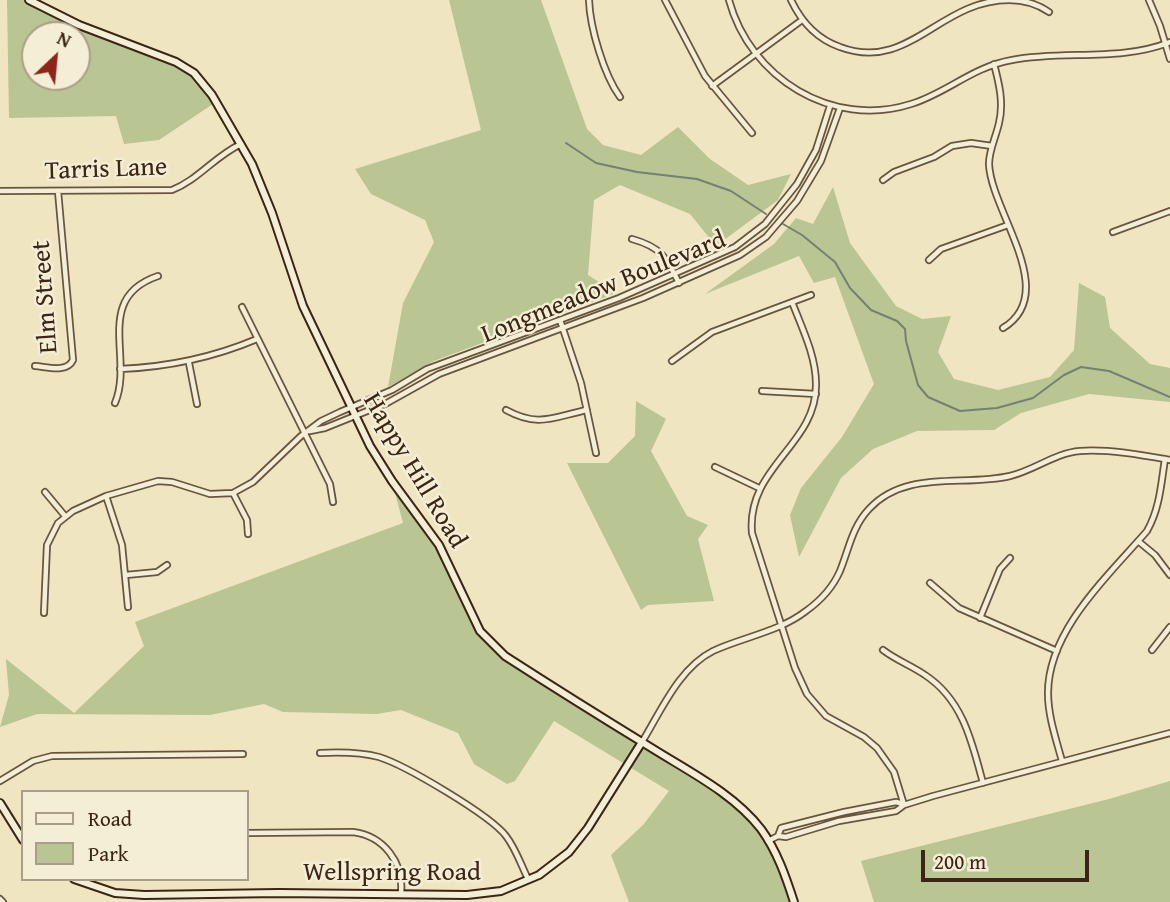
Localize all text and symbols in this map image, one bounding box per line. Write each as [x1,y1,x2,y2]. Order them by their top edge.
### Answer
north arrow [21,21,91,91]
text: N [52,24,76,54]
street label: Tarris Lane [44,152,168,188]
street label: Longmeadow Boulevard [477,225,731,351]
street label: Elm Street [26,239,66,355]
street label: Happy Hill Road [355,388,473,554]
legend [21,790,248,881]
text: Road [88,803,132,834]
scale bar [925,836,1093,880]
text: Park [88,838,129,869]
text: 200 m [934,846,986,877]
street label: Wellspring Road [303,857,481,889]

